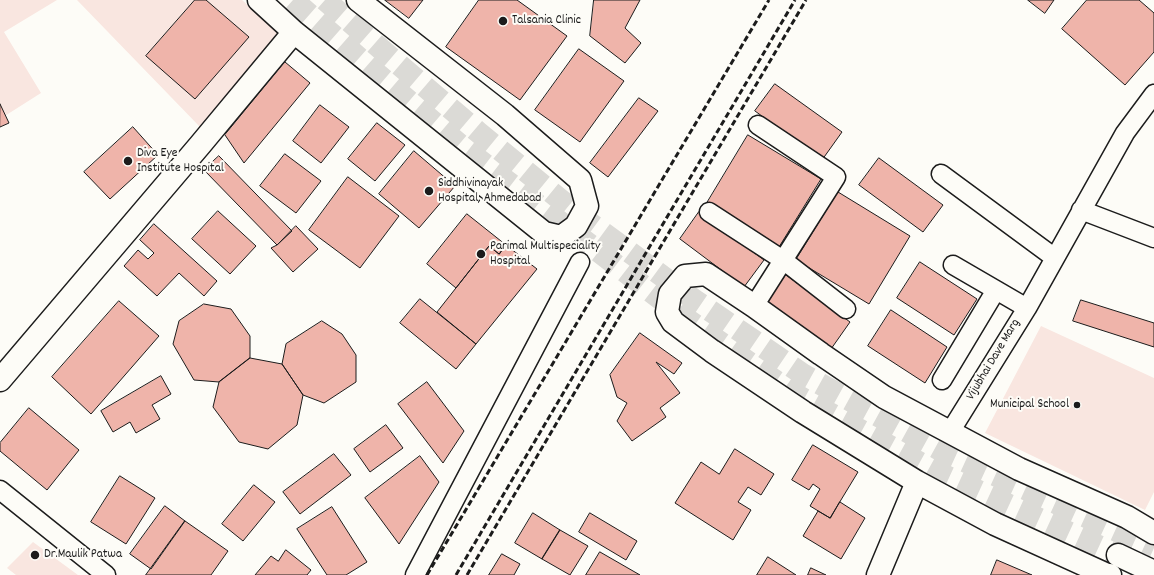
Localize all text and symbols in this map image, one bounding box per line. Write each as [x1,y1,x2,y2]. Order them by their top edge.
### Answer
place label: Talsania Clinic [512,13,581,29]
marker: Talsania Clinic [497,15,509,27]
place label: Diva Eye Institute Hospital [137,146,224,177]
marker: Diva Eye Institute Hospital [122,155,134,167]
place label: Siddhivinayak Hospital, Ahmedabad [438,176,541,207]
marker: Siddhivinayak Hospital, Ahmedabad [423,185,435,197]
place label: Parimal Multispeciality Hospital [490,239,600,270]
marker: Parimal Multispeciality Hospital [475,248,487,260]
street label: Vijubhai Dave Marg [964,317,1024,403]
place label: Municipal School [990,397,1069,413]
marker: Municipal School [1072,400,1082,410]
place label: Dr.Maulik Patwa [44,547,122,563]
marker: Dr.Maulik Patwa [29,549,41,561]

